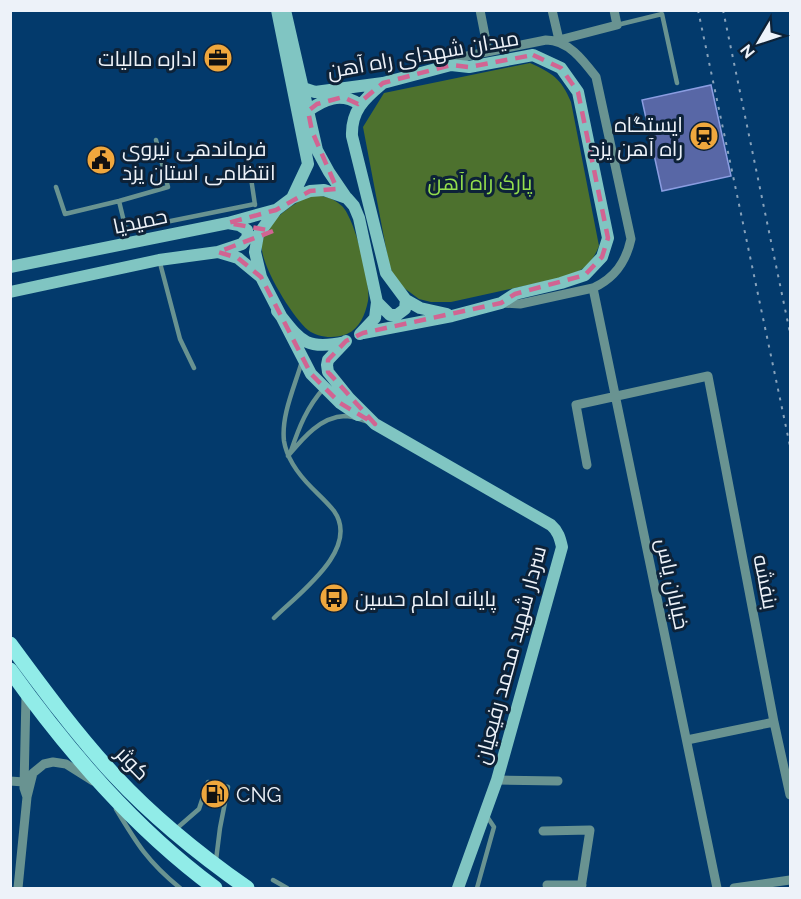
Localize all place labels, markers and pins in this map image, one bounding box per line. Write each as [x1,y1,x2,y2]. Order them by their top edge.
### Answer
office icon: اداره مالیات [202,42,234,74]
place label: اداره مالیات [98,46,197,71]
place label: ایستگاه راه آهن یزد [590,112,683,162]
station icon: ایستگاه راه آهن یزد [688,120,720,152]
place label: فرماندهی نیروی انتظامی استان یزد [122,136,276,186]
public building icon: فرماندهی نیروی انتظامی استان یزد [85,144,117,176]
bus stop icon: پایانه امام حسین [318,582,350,614]
place label: پایانه امام حسین [355,586,496,613]
fuel station icon: CNG [199,778,231,810]
place label: CNG [236,782,282,807]

